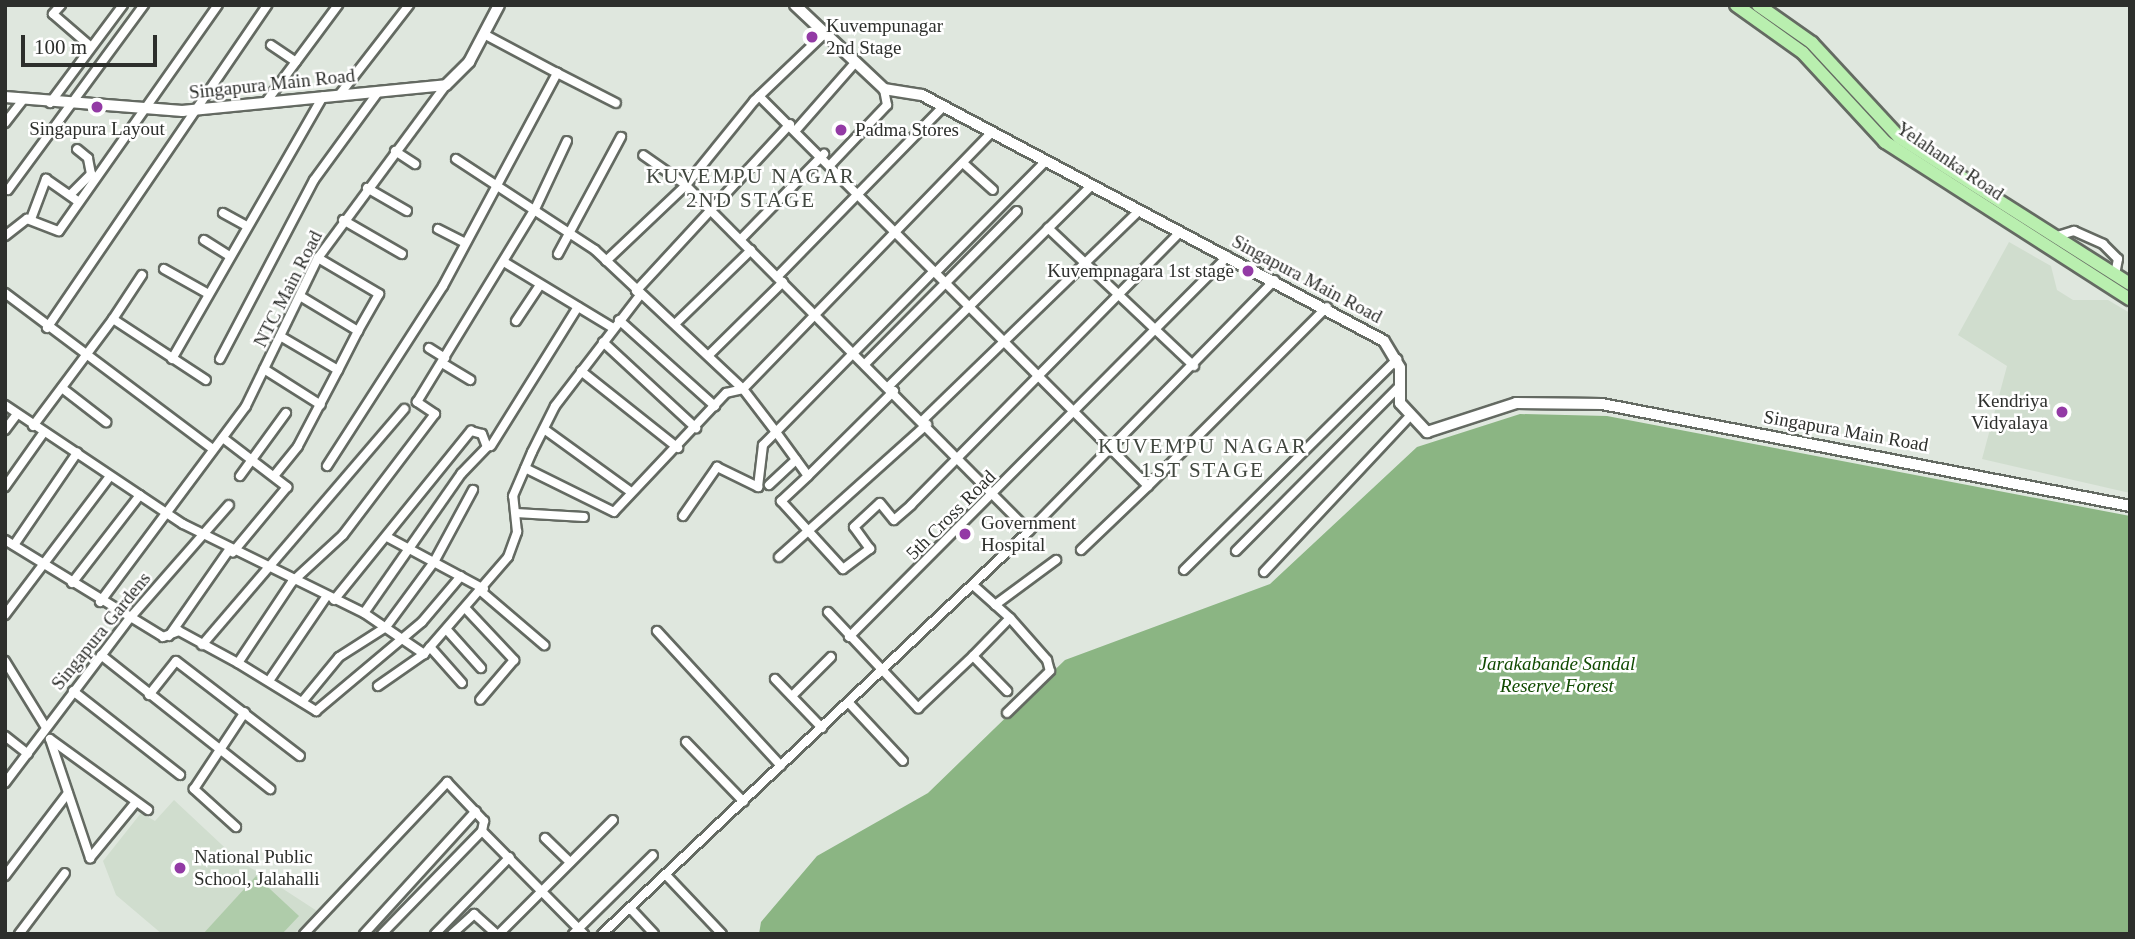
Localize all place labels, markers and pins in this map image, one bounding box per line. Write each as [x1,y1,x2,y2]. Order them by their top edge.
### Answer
place label: Kuvempunagar 2nd Stage [826,15,943,59]
marker: Kuvempunagar 2nd Stage [804,29,820,45]
marker: Singapura Layout [89,99,105,115]
place label: Singapura Layout [29,118,165,140]
place label: Padma Stores [855,119,959,141]
marker: Padma Stores [833,122,849,138]
place label: Kuvempnagara 1st stage [1047,260,1234,282]
marker: Kuvempnagara 1st stage [1240,263,1256,279]
place label: Kendriya Vidyalaya [1971,390,2048,434]
marker: Kendriya Vidyalaya [2054,404,2070,420]
place label: Government Hospital [981,512,1076,556]
marker: Government Hospital [955,524,975,544]
place label: National Public School, Jalahalli [194,846,320,890]
marker: National Public School, Jalahalli [172,860,188,876]

